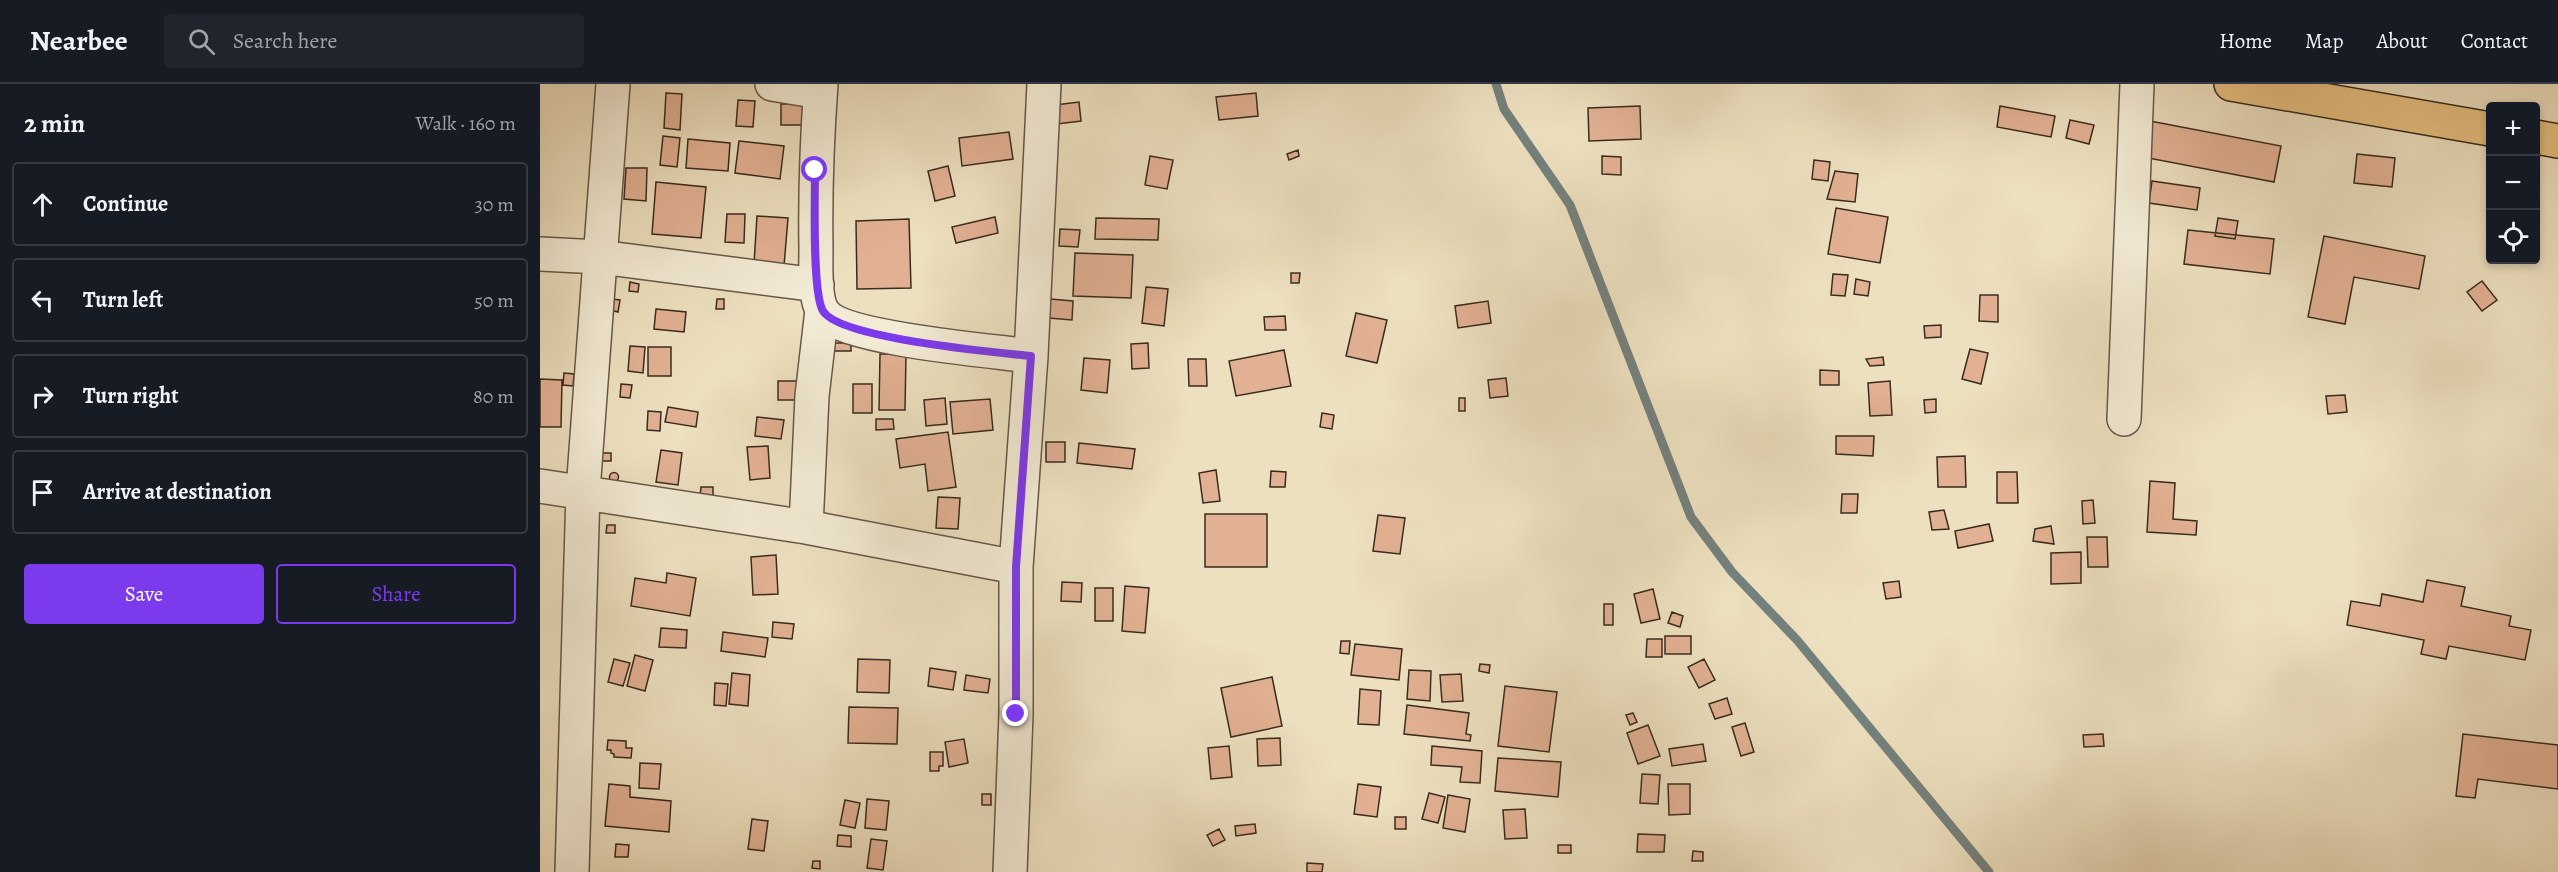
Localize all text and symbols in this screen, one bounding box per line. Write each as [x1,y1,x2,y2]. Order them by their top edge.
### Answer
search box [164,14,584,68]
text: Nearbee [30,22,128,60]
icon: search [185,25,218,58]
text: Search here [233,26,337,56]
text: Home [2219,27,2272,55]
text: Map [2305,27,2343,55]
text: About [2376,27,2428,55]
text: Contact [2461,27,2528,55]
map controls [2486,102,2540,264]
button: + [2486,102,2540,156]
text: 2 min [24,106,85,141]
text: Walk · 160 m [416,110,516,137]
route start [801,156,827,182]
button: − [2486,156,2540,210]
icon: ahead [26,188,59,221]
text: Continue [83,189,168,219]
text: 30 m [474,191,514,218]
button: locate [2486,210,2540,264]
icon: left [26,284,59,317]
text: Turn left [83,285,163,315]
text: 50 m [474,287,514,314]
icon: right [26,380,59,413]
text: Turn right [83,381,179,411]
text: 80 m [473,383,514,410]
icon: arrive [26,476,59,509]
text: Arrive at destination [83,477,272,507]
button: Save [24,564,264,624]
button: Share [276,564,516,624]
route end [1002,700,1028,726]

